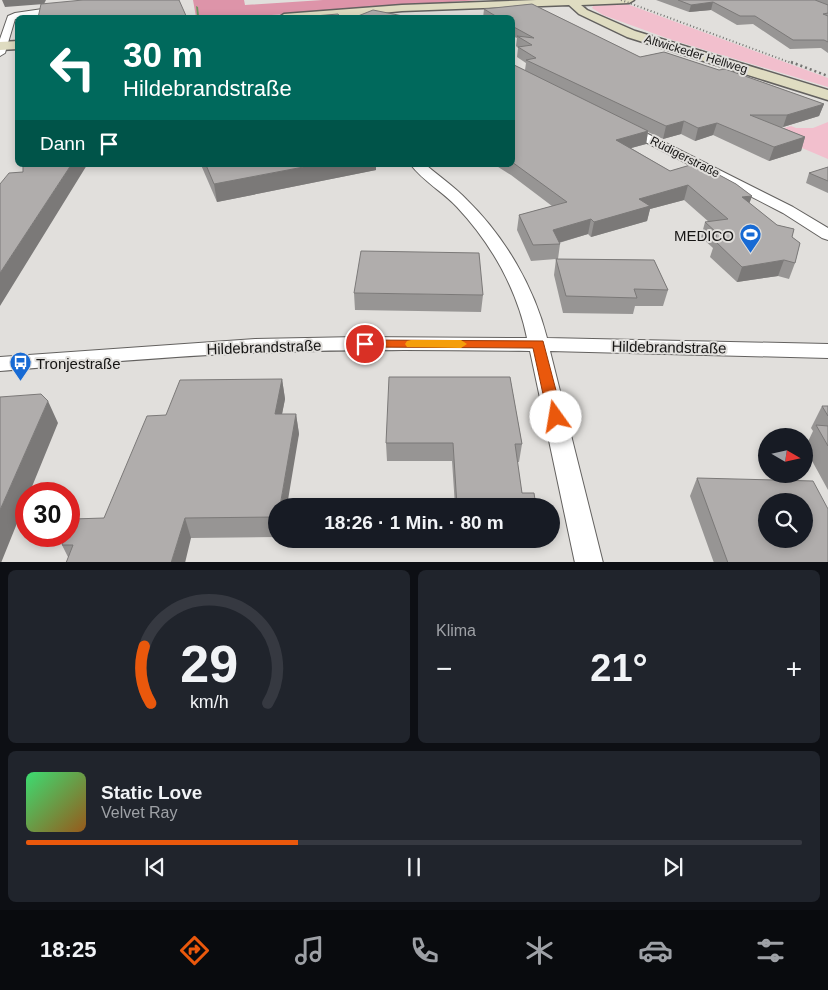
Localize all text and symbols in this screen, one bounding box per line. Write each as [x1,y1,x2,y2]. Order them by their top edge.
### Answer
street label: Altwickeder Hellweg [643,32,749,76]
icon: left [40,35,105,100]
text: 30 m [123,35,203,74]
text: Hildebrandstraße [123,76,292,101]
icon: arrive [95,130,123,158]
text: Dann [40,133,85,154]
street label: Rüdigerstraße [648,134,722,181]
sports icon: MEDICO [738,223,762,254]
place label: MEDICO [674,227,734,244]
pin [344,323,386,365]
icon: arrive [351,330,379,358]
street label: Hildebrandstraße [206,336,322,358]
street label: Hildebrandstraße [611,337,727,357]
bus stop icon: Tronjestraße [8,351,32,382]
place label: Tronjestraße [36,355,120,372]
position arrow [529,390,581,442]
north arrow [758,428,812,482]
map controls [758,428,813,548]
speed limit sign: 30 [15,482,80,547]
button: search [758,493,813,548]
text: 18:26 · 1 Min. · 80 m [324,512,504,533]
text: Klima [436,622,476,639]
text: 29 [180,635,238,693]
text: 21° [590,647,648,689]
text: − [436,653,452,684]
text: + [786,653,802,684]
text: km/h [190,692,228,712]
text: Static Love [101,782,202,803]
text: Velvet Ray [101,804,177,821]
icon: previous [141,853,169,881]
icon: pause [400,853,428,881]
icon: next [659,853,687,881]
icon: directions [177,933,212,968]
icon: music [292,933,327,968]
icon: phone [407,933,442,968]
icon: climate [522,933,557,968]
icon: car [638,933,673,968]
icon: filters [753,933,788,968]
text: 18:25 [40,937,96,962]

